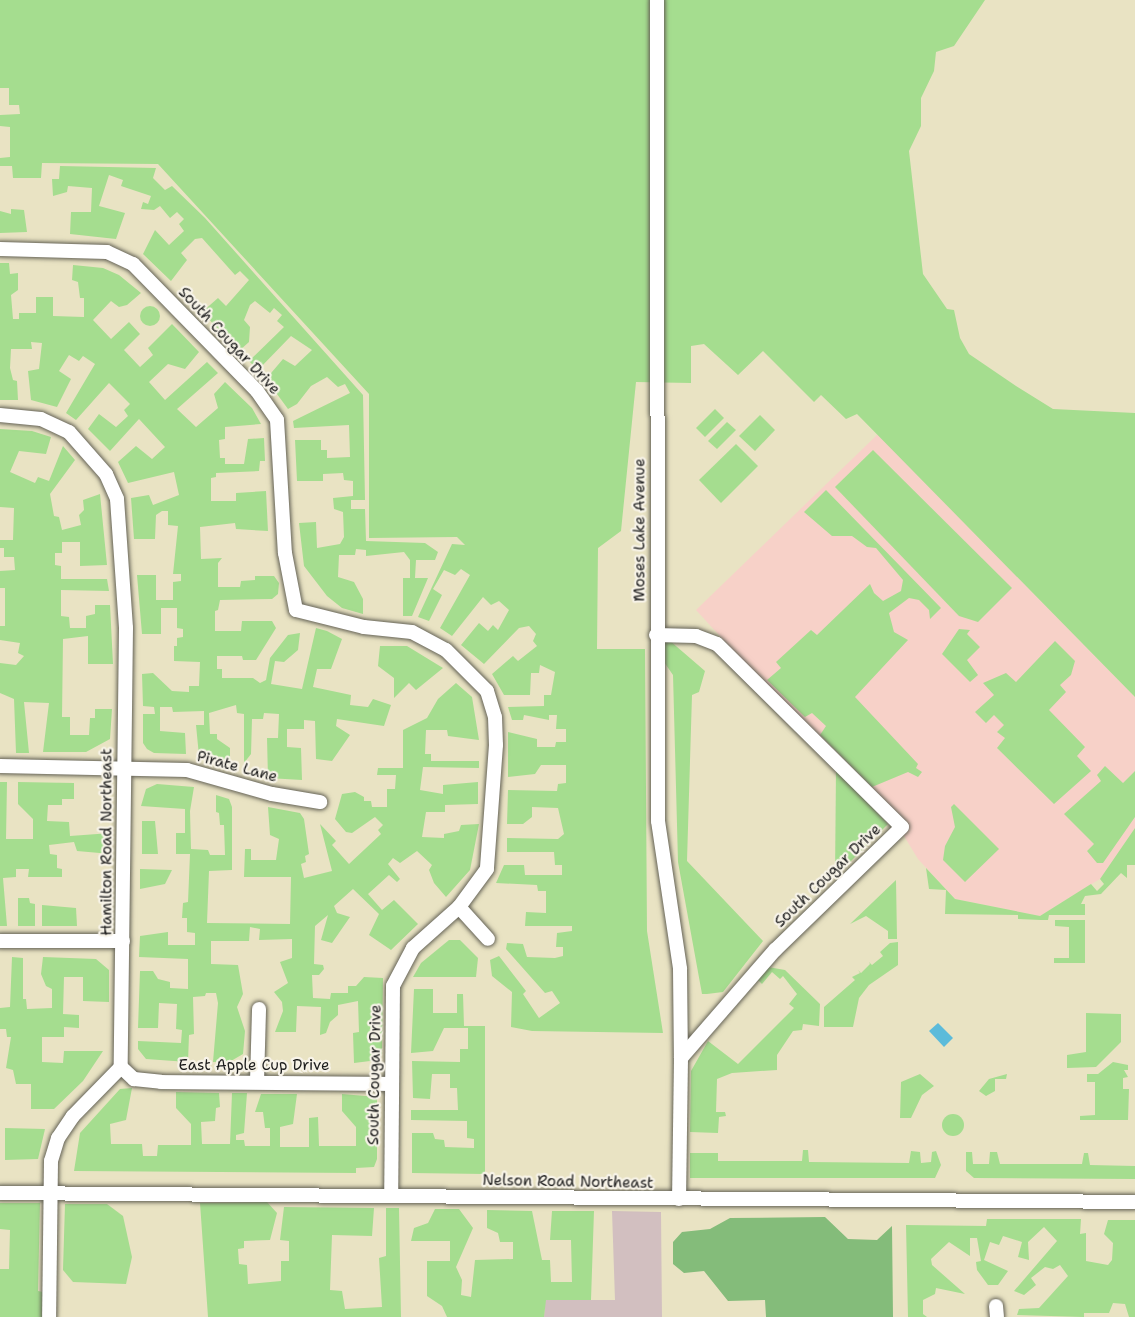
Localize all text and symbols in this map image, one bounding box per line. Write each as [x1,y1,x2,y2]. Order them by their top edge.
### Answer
street label: South Cougar Drive [175,283,283,399]
street label: Moses Lake Avenue [631,458,649,602]
street label: Hamilton Road Northeast [98,748,116,936]
street label: Pirate Lane [195,748,279,786]
street label: South Cougar Drive [771,821,885,931]
street label: South Cougar Drive [365,1005,385,1145]
street label: East Apple Cup Drive [179,1057,329,1075]
street label: Nelson Road Northeast [482,1172,654,1192]

